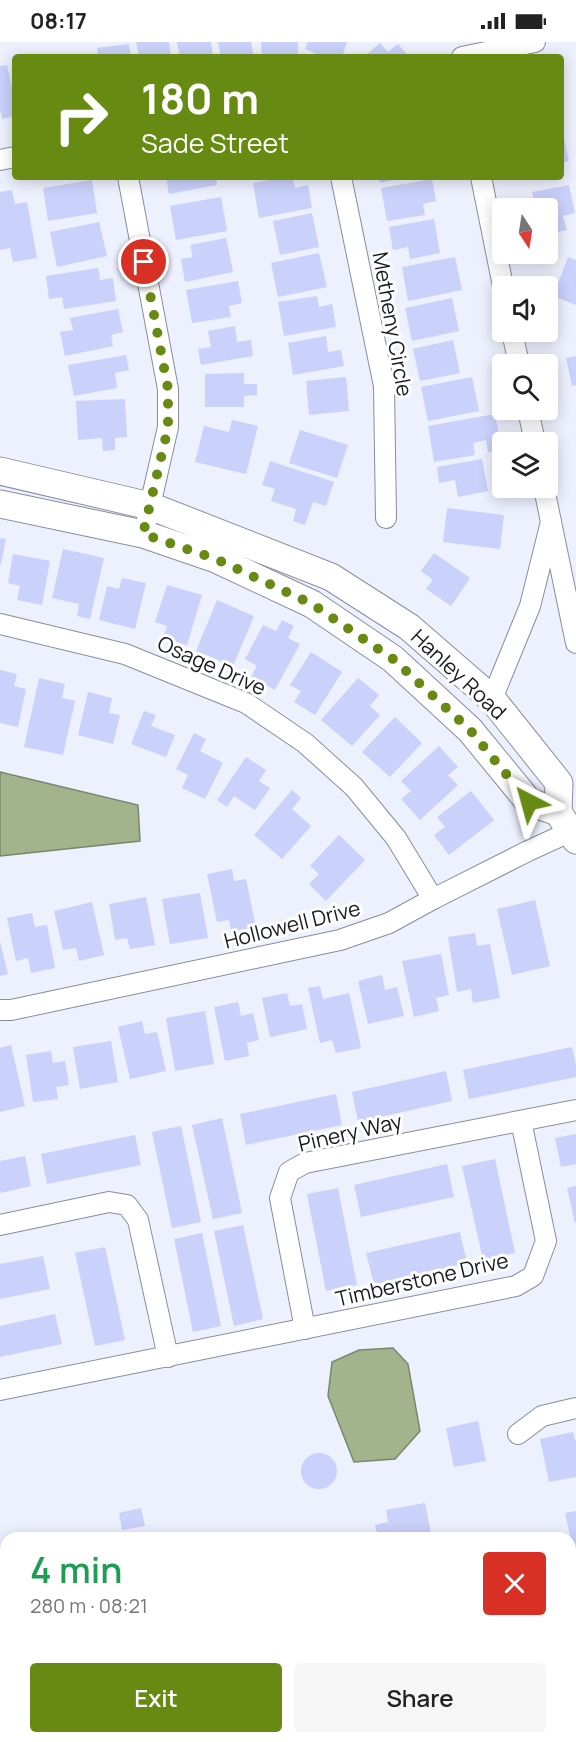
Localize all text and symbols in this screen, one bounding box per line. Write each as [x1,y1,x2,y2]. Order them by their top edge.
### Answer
text: 08:17 [30,6,87,36]
text: 180 m [141,69,259,127]
icon: right [42,78,120,156]
text: Sade Street [141,124,289,161]
north arrow [492,198,558,264]
map controls [492,198,558,498]
pin [118,236,169,287]
icon: arrive [127,245,160,278]
street label: Metheny Circle [367,250,419,398]
button: sound [492,276,558,342]
button: search [492,354,558,420]
button: layers [492,432,558,498]
street label: Hanley Road [405,623,513,725]
street label: Osage Drive [153,629,271,701]
position arrow [497,770,561,834]
street label: Hollowell Drive [221,894,363,954]
street label: Pinery Way [295,1106,405,1158]
street label: Timberstone Drive [333,1246,511,1312]
text: 4 min [30,1545,122,1594]
button: close [483,1552,546,1615]
text: 280 m · 08:21 [30,1592,148,1619]
button: Exit [30,1663,282,1732]
button: Share [294,1663,546,1732]

